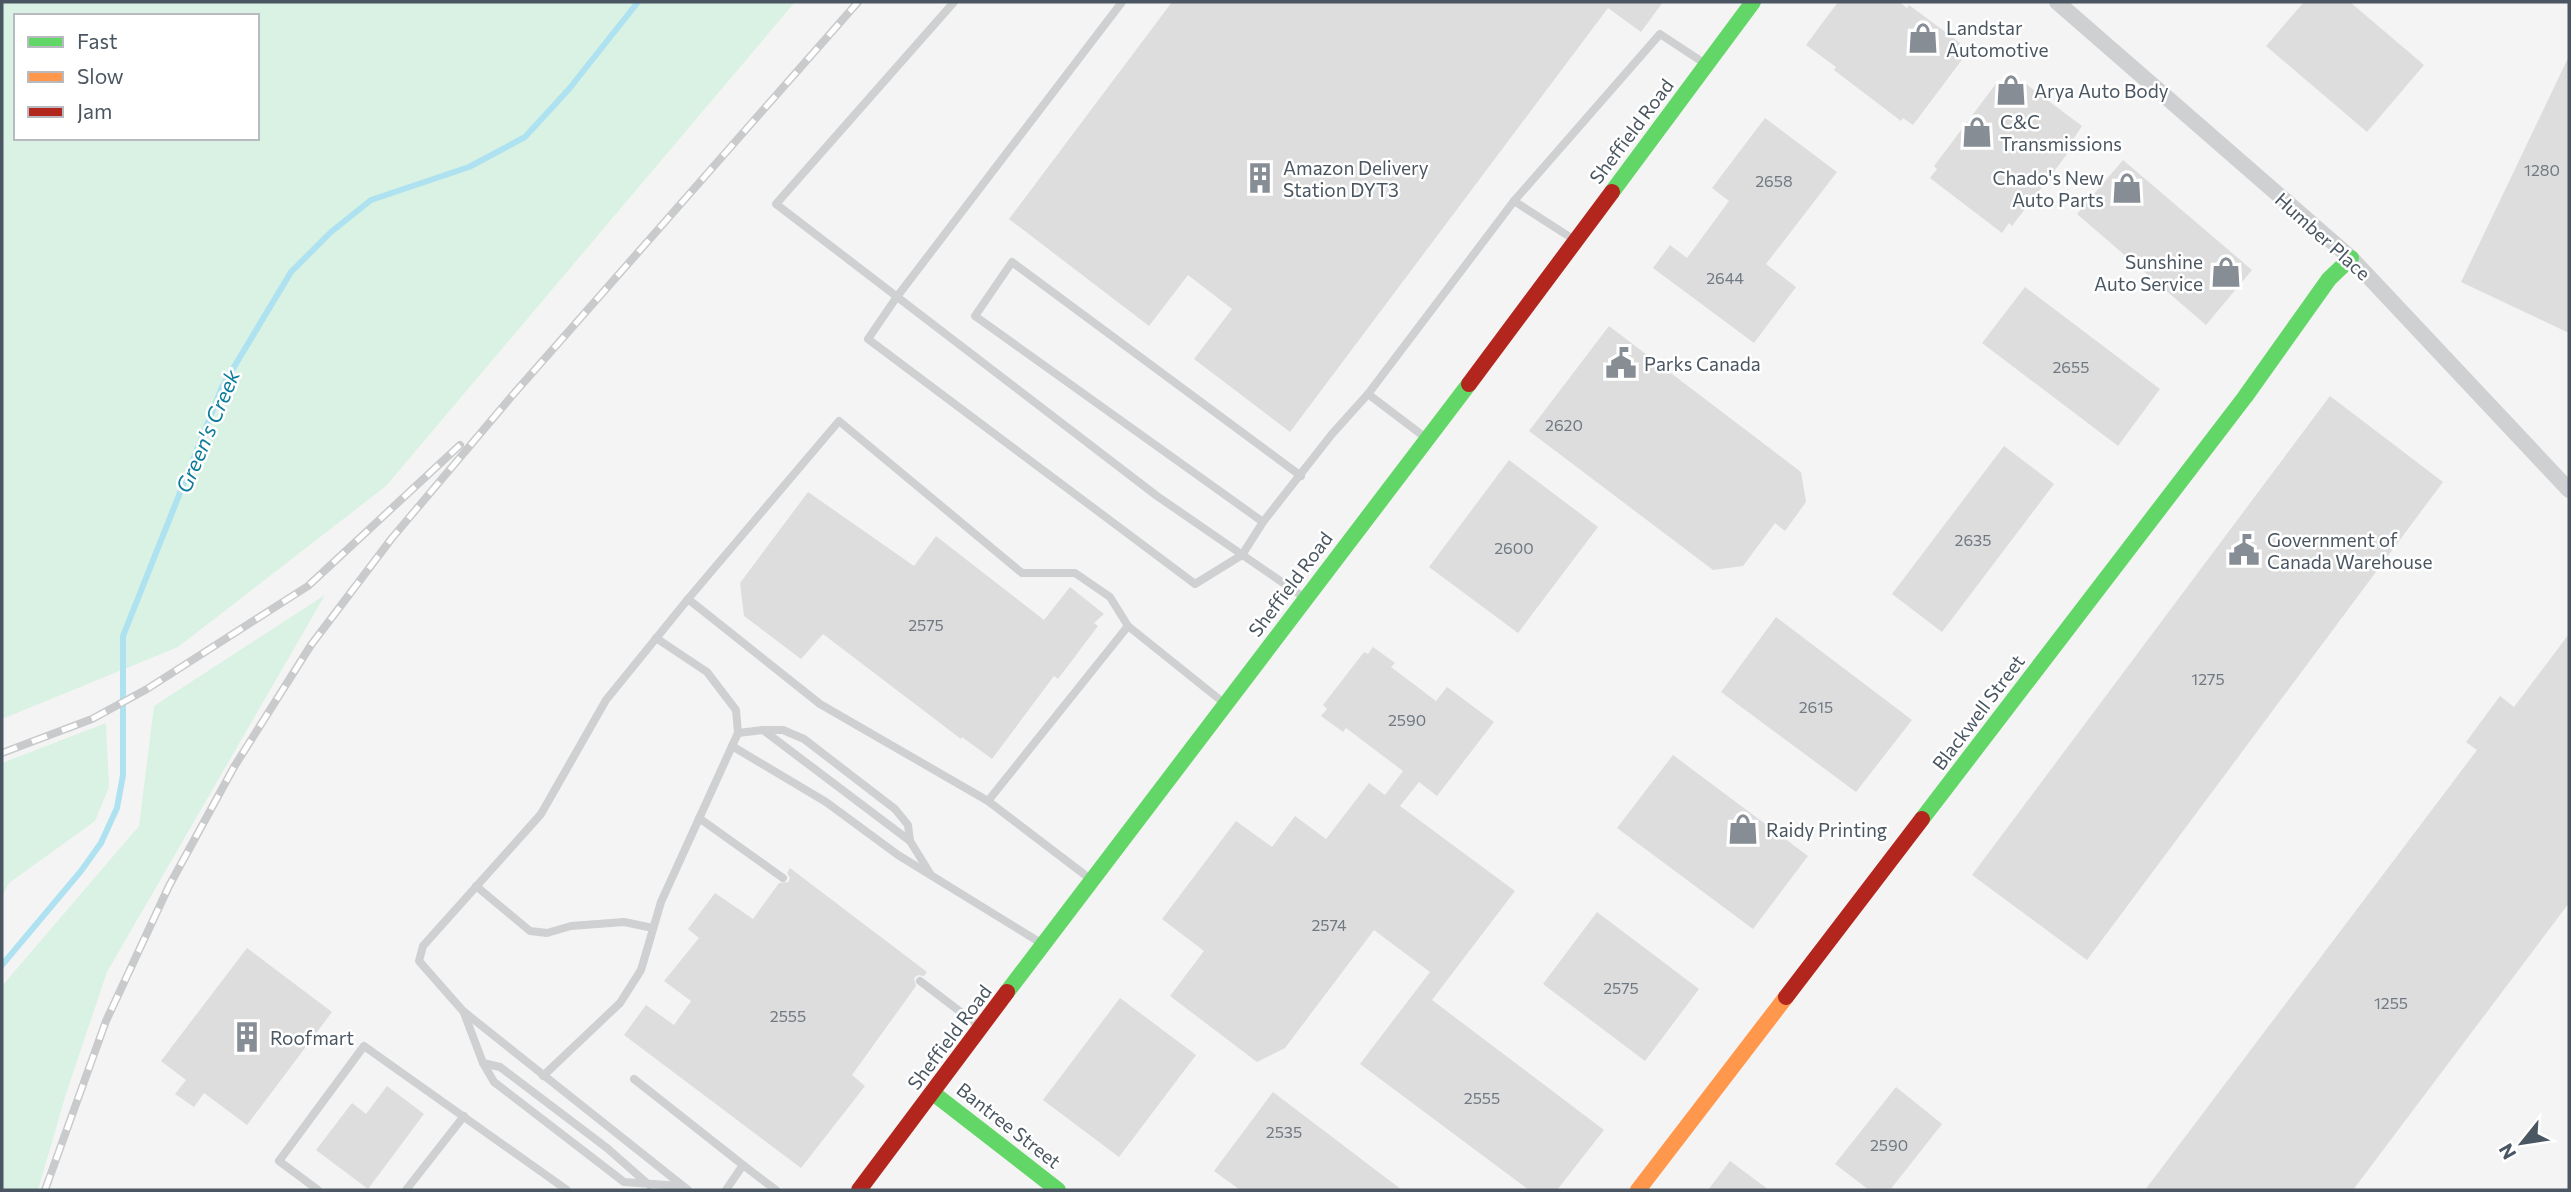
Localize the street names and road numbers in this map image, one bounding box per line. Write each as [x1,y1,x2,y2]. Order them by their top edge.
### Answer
street label: Sheffield Road [1584,74,1678,188]
street label: Humber Place [2271,187,2375,285]
street label: Sheffield Road [1243,527,1337,641]
street label: Blackwell Street [1927,650,2029,774]
street label: Sheffield Road [902,980,996,1094]
street label: Bantree Street [952,1077,1066,1173]

